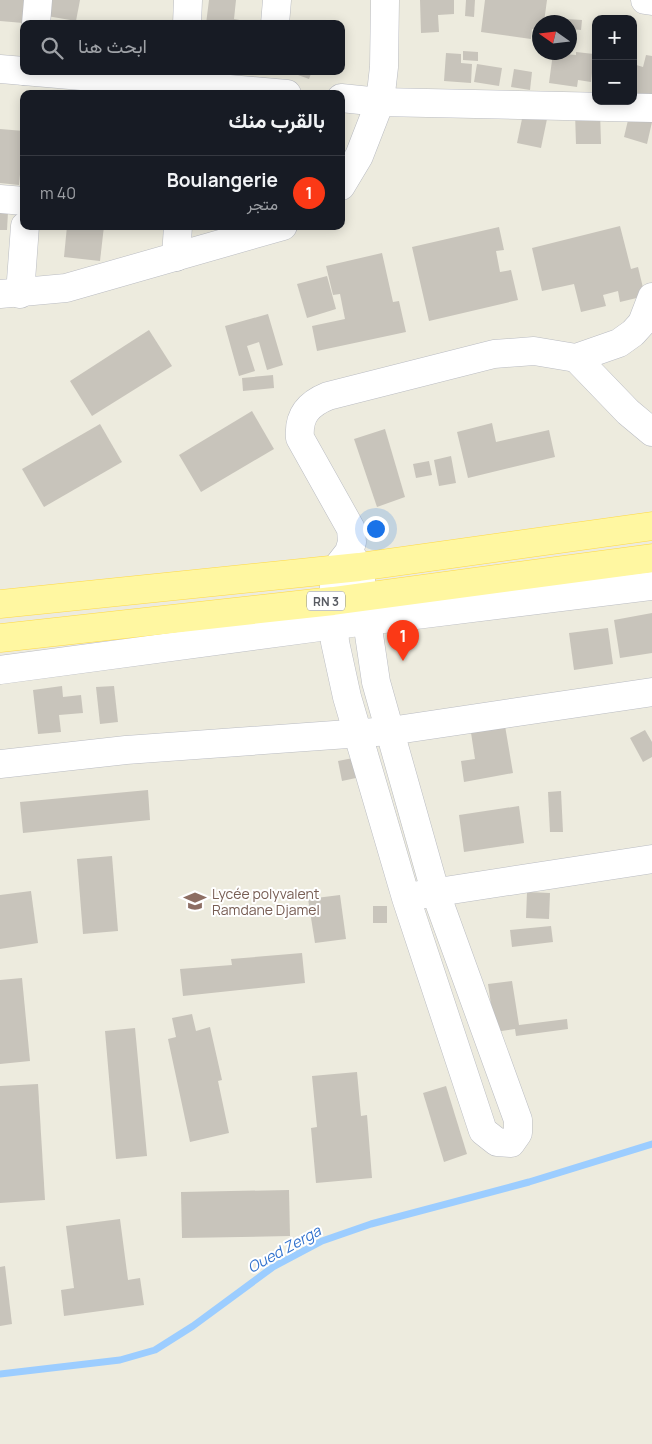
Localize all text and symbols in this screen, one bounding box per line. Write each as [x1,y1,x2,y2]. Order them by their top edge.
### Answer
north arrow [532,15,577,60]
map controls [592,15,637,105]
button: + [592,15,637,60]
search box [20,20,345,75]
text: ابحث هنا [78,33,147,59]
icon: search [38,34,66,62]
button: − [592,60,637,105]
text: بالقرب منك [229,106,325,134]
text: Boulangerie [167,167,278,193]
text: 40 m [40,182,76,204]
text: 1 [306,182,313,204]
text: متجر [247,193,278,215]
your location [363,516,389,542]
road number: RN 3 [307,592,345,610]
pin: 1 [387,620,419,661]
place label: Lycée polyvalent Ramdane Djamel [212,884,320,919]
school or university icon: Lycée polyvalent Ramdane Djamel [182,888,208,914]
water label: Oued Zerga [244,1220,325,1278]

